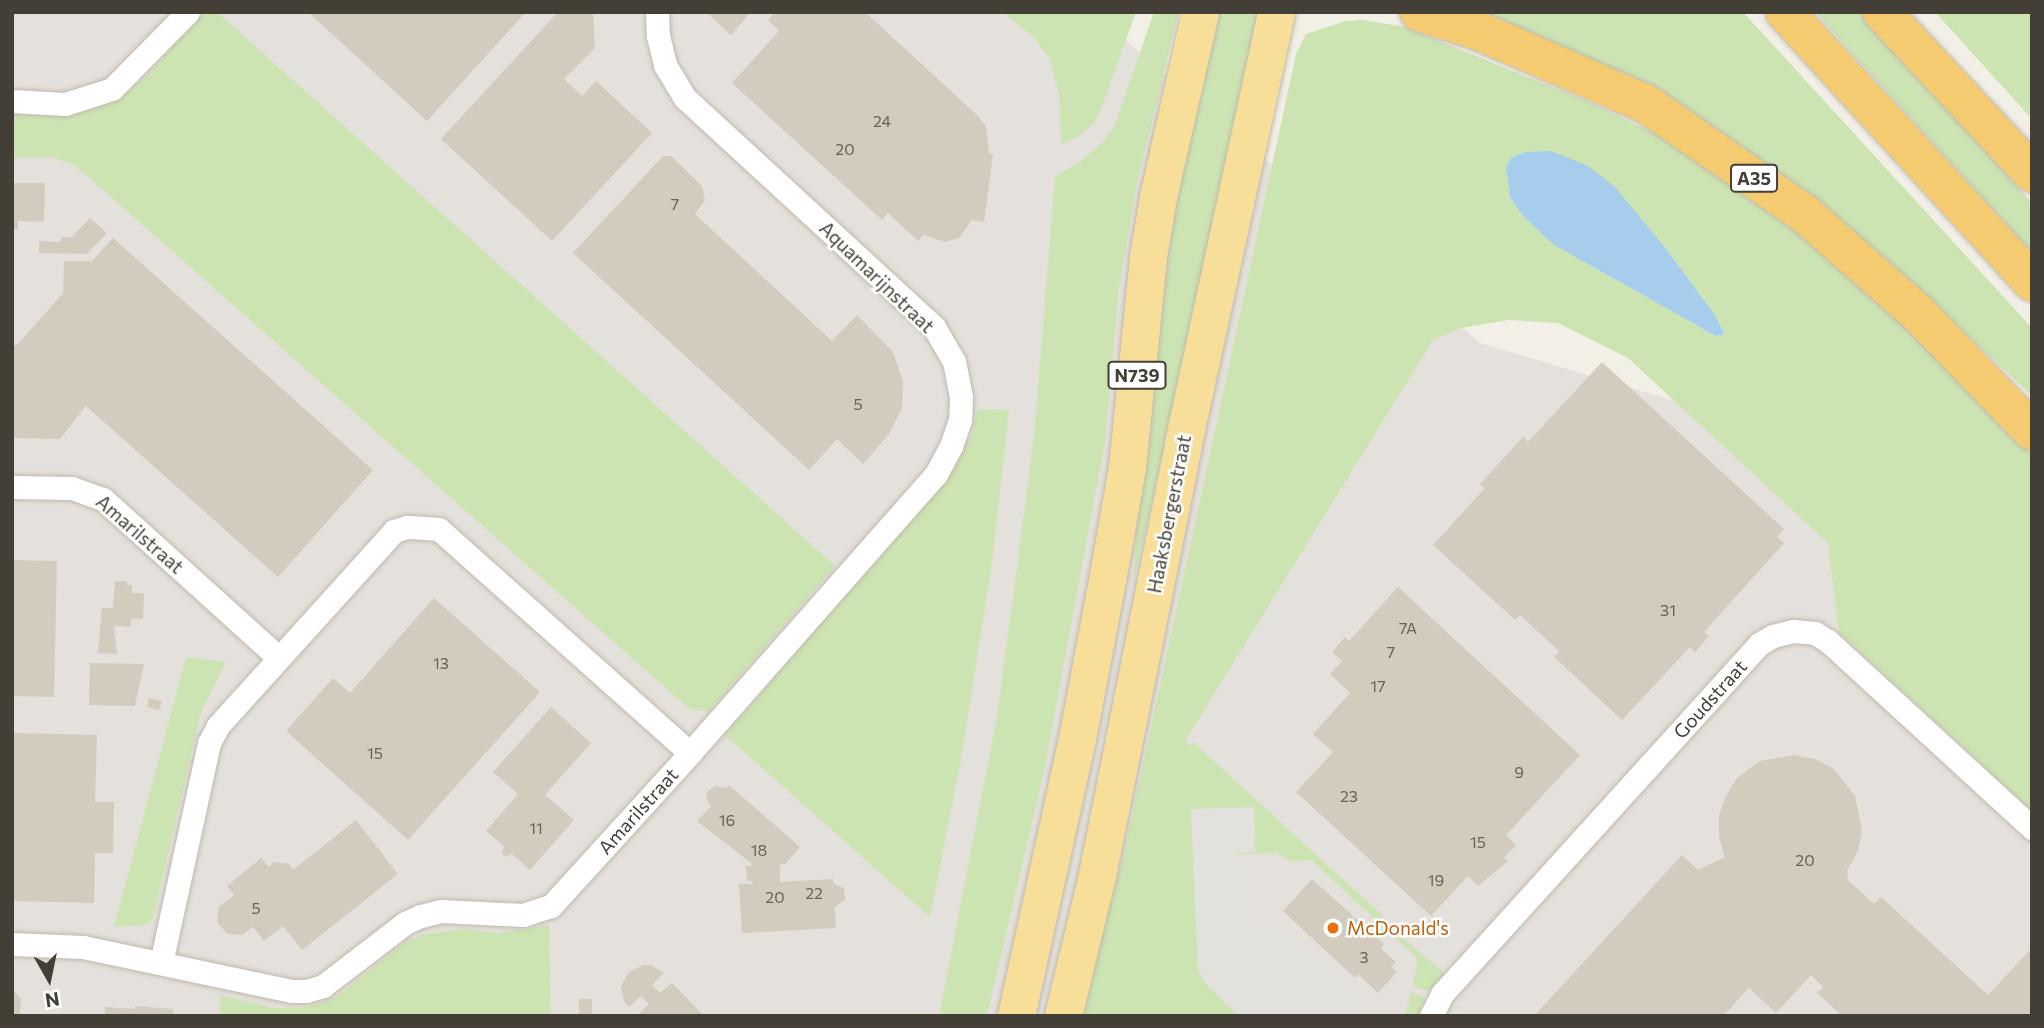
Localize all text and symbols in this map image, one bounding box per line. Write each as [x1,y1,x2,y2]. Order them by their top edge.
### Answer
house number: 24 [873,111,891,131]
house number: 20 [835,139,855,159]
road number: A35 [1730,163,1778,192]
house number: 7 [671,194,679,214]
street label: Aquamarijnstraat [815,217,939,337]
road number: N739 [1107,360,1167,390]
house number: 5 [853,394,863,414]
street label: Haaksbergerstraat [1142,433,1196,595]
street label: Amarilstraat [92,490,188,578]
house number: 31 [1660,600,1676,620]
house number: 7A [1399,618,1417,638]
house number: 7 [1387,642,1395,662]
house number: 13 [433,653,449,673]
street label: Goudstraat [1669,655,1751,743]
house number: 17 [1370,676,1386,696]
house number: 15 [367,743,383,763]
house number: 9 [1514,762,1524,782]
street label: Amarilstraat [593,763,683,859]
house number: 23 [1340,786,1358,806]
house number: 16 [719,810,735,830]
house number: 11 [529,818,543,838]
house number: 15 [1470,832,1486,852]
house number: 18 [751,840,767,860]
house number: 20 [1795,850,1815,870]
house number: 19 [1428,870,1444,890]
house number: 22 [805,883,823,903]
house number: 20 [765,887,785,907]
house number: 5 [251,898,261,918]
place label: McDonald's [1347,917,1449,939]
marker: McDonald's [1325,920,1341,936]
north arrow [14,944,84,1014]
house number: 3 [1359,947,1369,967]
text: N [44,988,61,1013]

